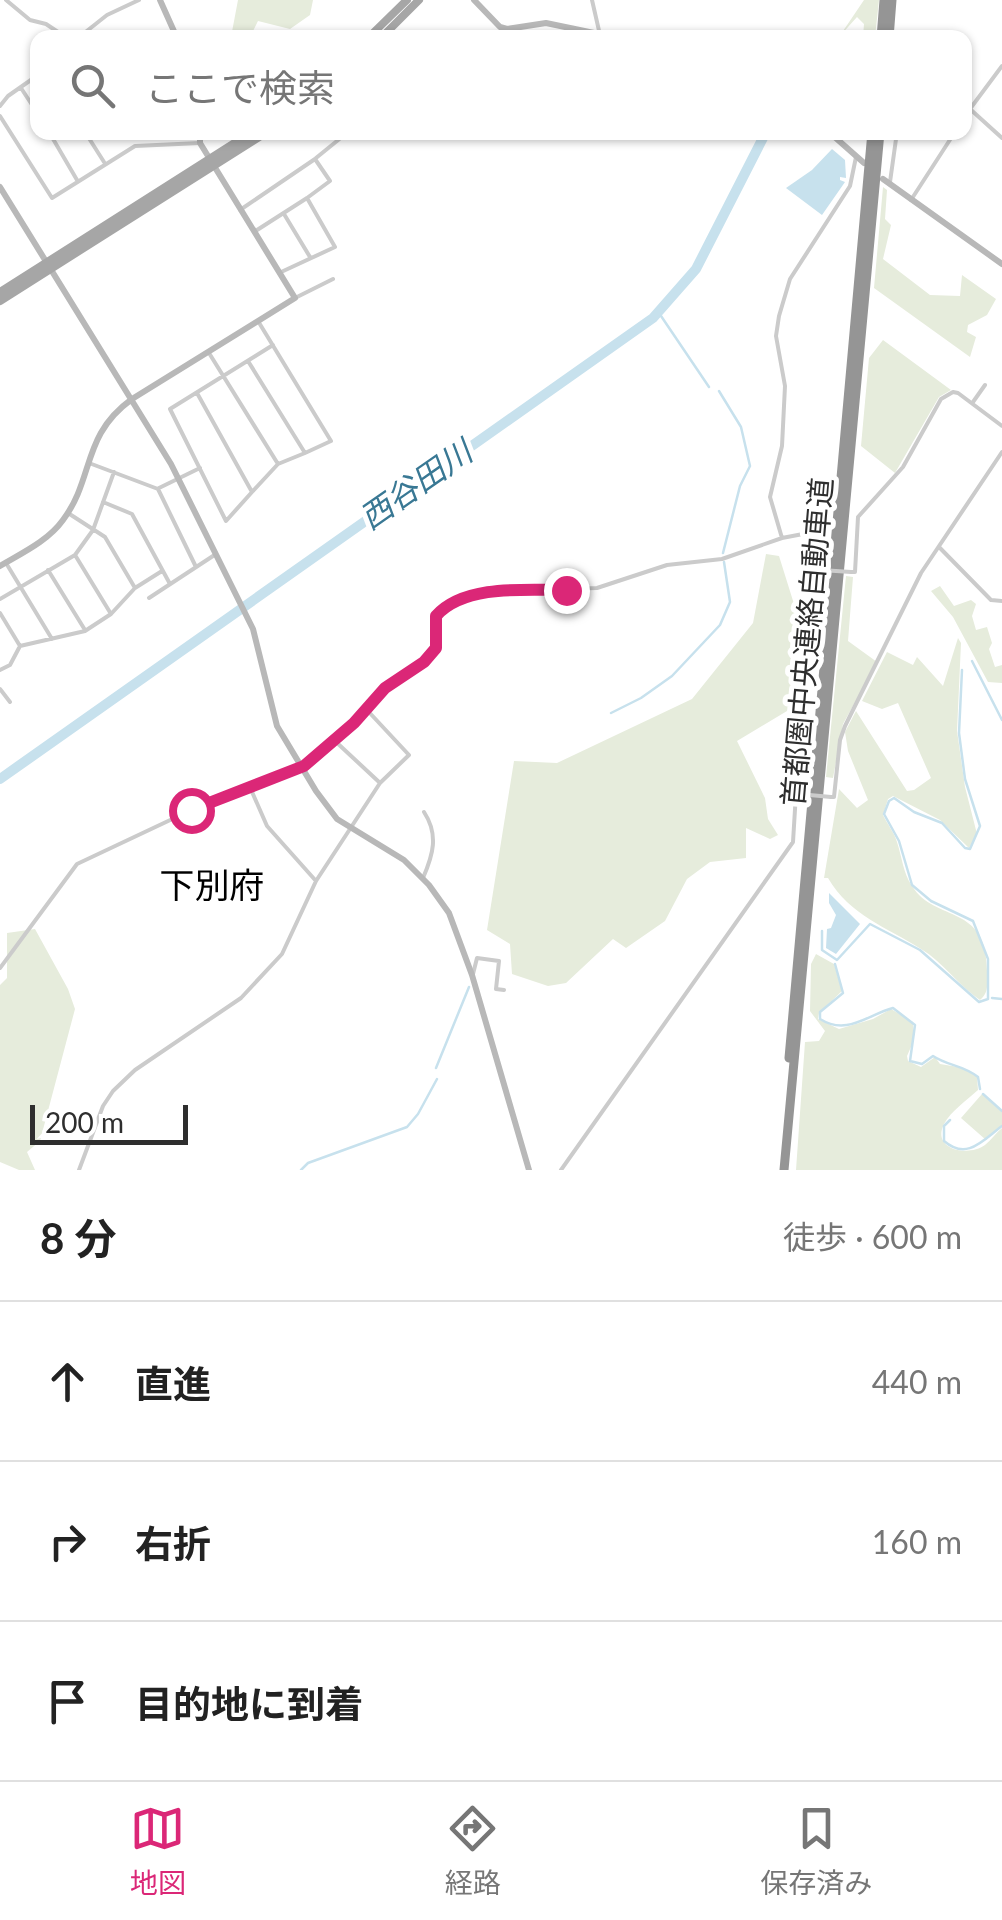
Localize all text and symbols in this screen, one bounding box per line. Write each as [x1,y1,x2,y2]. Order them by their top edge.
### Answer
search box [30,30,972,140]
icon: search [65,58,120,113]
text: ここで検索 [145,64,335,110]
water label: 西谷田川 [352,429,481,536]
street label: 首都圏中央連絡自動車道 [774,476,838,808]
route end [544,568,590,614]
route start [169,788,215,834]
district label: 下別府 [159,863,265,905]
scale bar [30,1100,188,1144]
text: 200 m [45,1105,124,1139]
text: 8 分 [40,1213,117,1263]
text: 徒歩 · 600 m [783,1217,962,1256]
icon: ahead [40,1354,95,1409]
text: 直進 [135,1360,211,1406]
text: 440 m [872,1362,962,1401]
icon: right [40,1514,95,1569]
text: 右折 [135,1520,211,1566]
text: 160 m [872,1522,962,1561]
icon: arrive [40,1674,95,1729]
text: 目的地に到着 [135,1680,363,1726]
tab: 地図 [130,1801,186,1901]
tab: 経路 [445,1801,501,1901]
tab: 保存済み [760,1801,872,1901]

